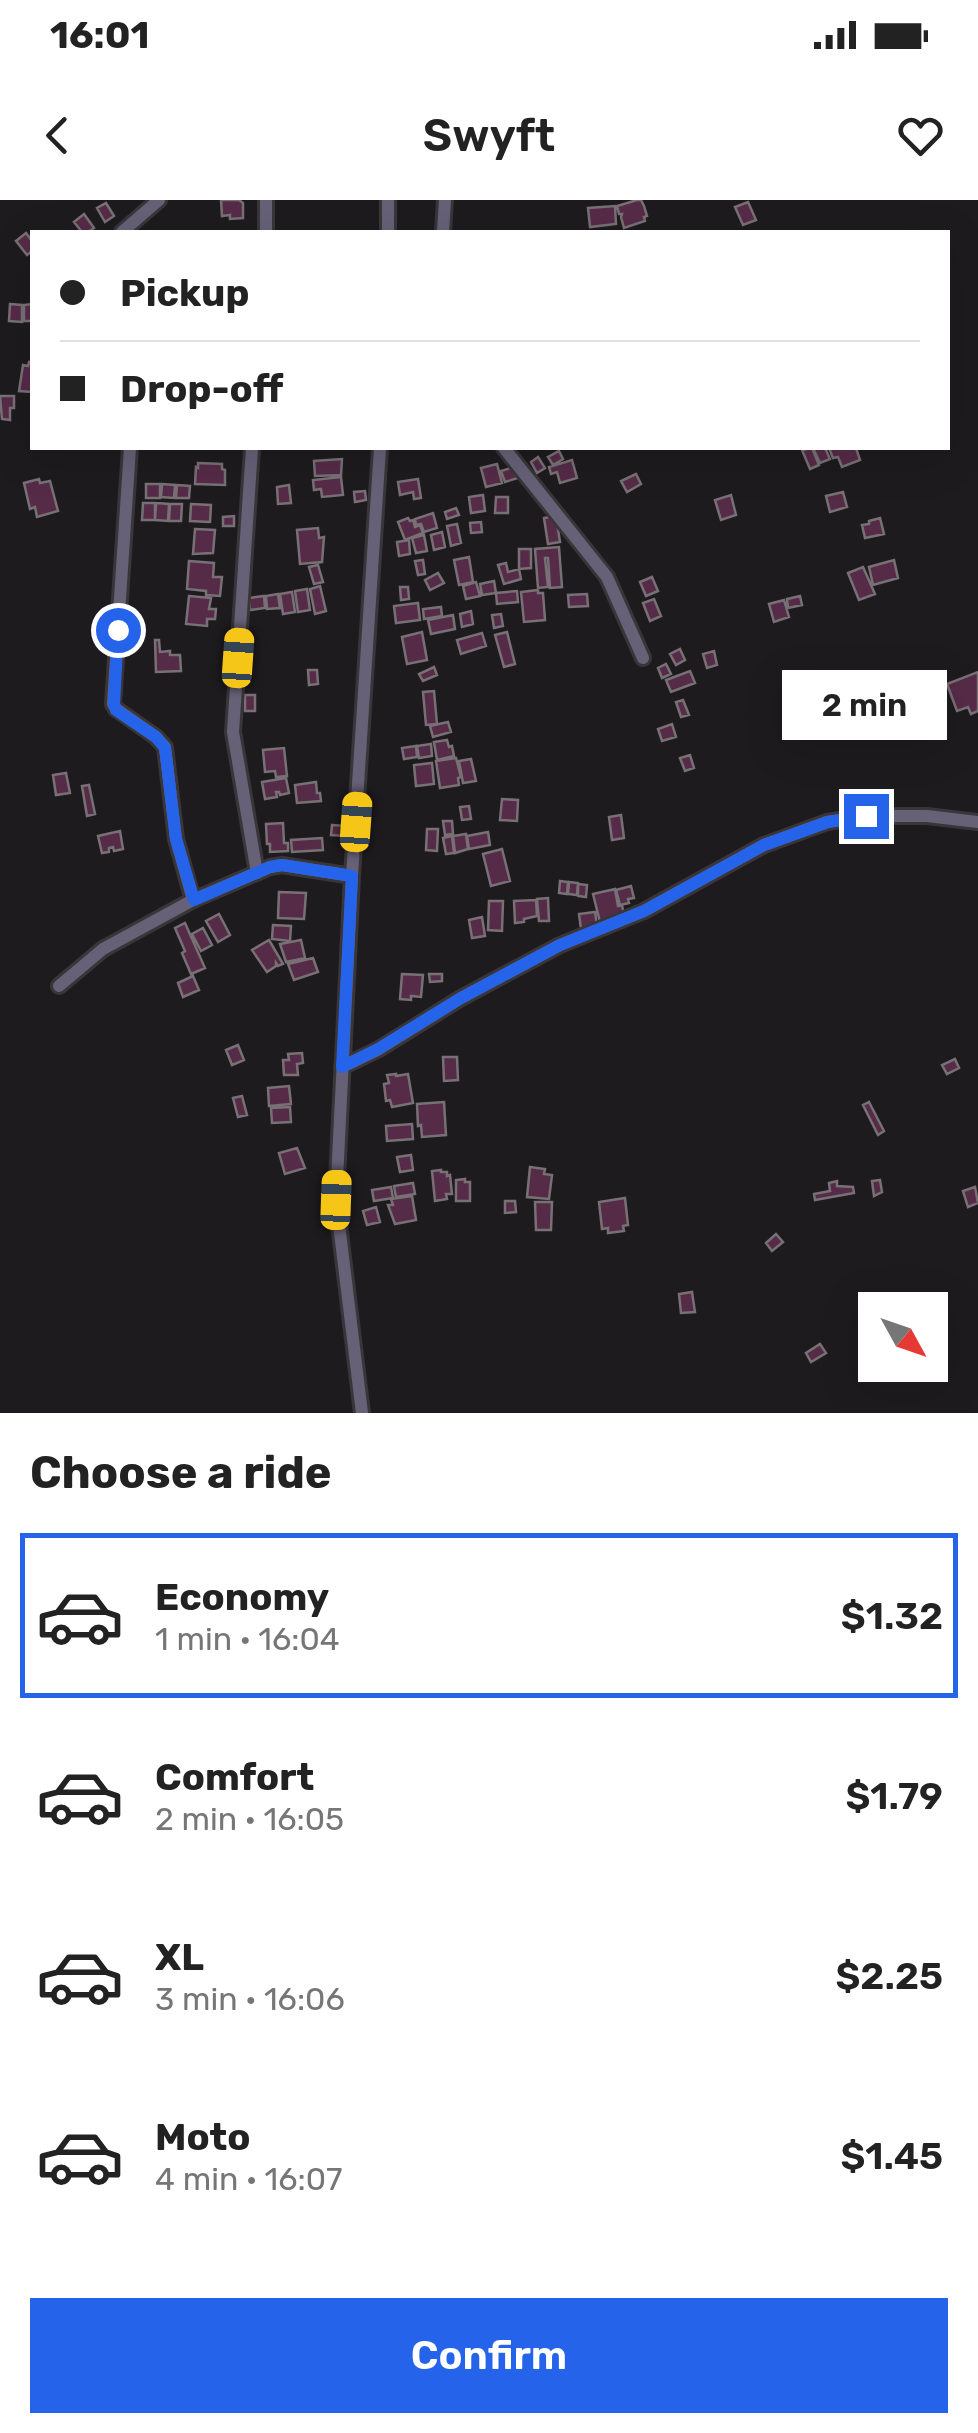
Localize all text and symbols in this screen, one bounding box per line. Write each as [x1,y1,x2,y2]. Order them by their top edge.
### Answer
text: 16:01 [50,12,149,58]
icon: back [30,108,85,163]
icon: heart [893,108,948,163]
text: Swyft [423,109,555,162]
text: Pickup [120,270,249,316]
text: Drop-off [120,366,283,412]
route start [96,608,141,653]
car [221,627,255,689]
callout: 2 min [784,671,948,741]
text: 2 min [822,686,907,724]
car [339,791,373,853]
route end [844,794,889,839]
car [320,1169,352,1231]
north arrow [858,1292,948,1382]
map controls [858,1292,948,1382]
text: Choose a ride [30,1446,332,1499]
icon: car [35,1571,125,1661]
text: Economy [155,1574,329,1620]
text: $1.32 [841,1593,943,1639]
text: 1 min · 16:04 [155,1620,340,1658]
icon: car [35,1751,125,1841]
text: Comfort [155,1754,314,1800]
text: $1.79 [845,1773,943,1819]
text: 2 min · 16:05 [155,1800,344,1838]
icon: car [35,1931,125,2021]
text: XL [155,1934,204,1980]
text: $2.25 [835,1953,943,1999]
text: 3 min · 16:06 [155,1980,345,2018]
icon: car [35,2111,125,2201]
text: Moto [155,2114,251,2160]
text: $1.45 [840,2133,943,2179]
text: 4 min · 16:07 [155,2160,342,2198]
button: Confirm [30,2298,948,2413]

